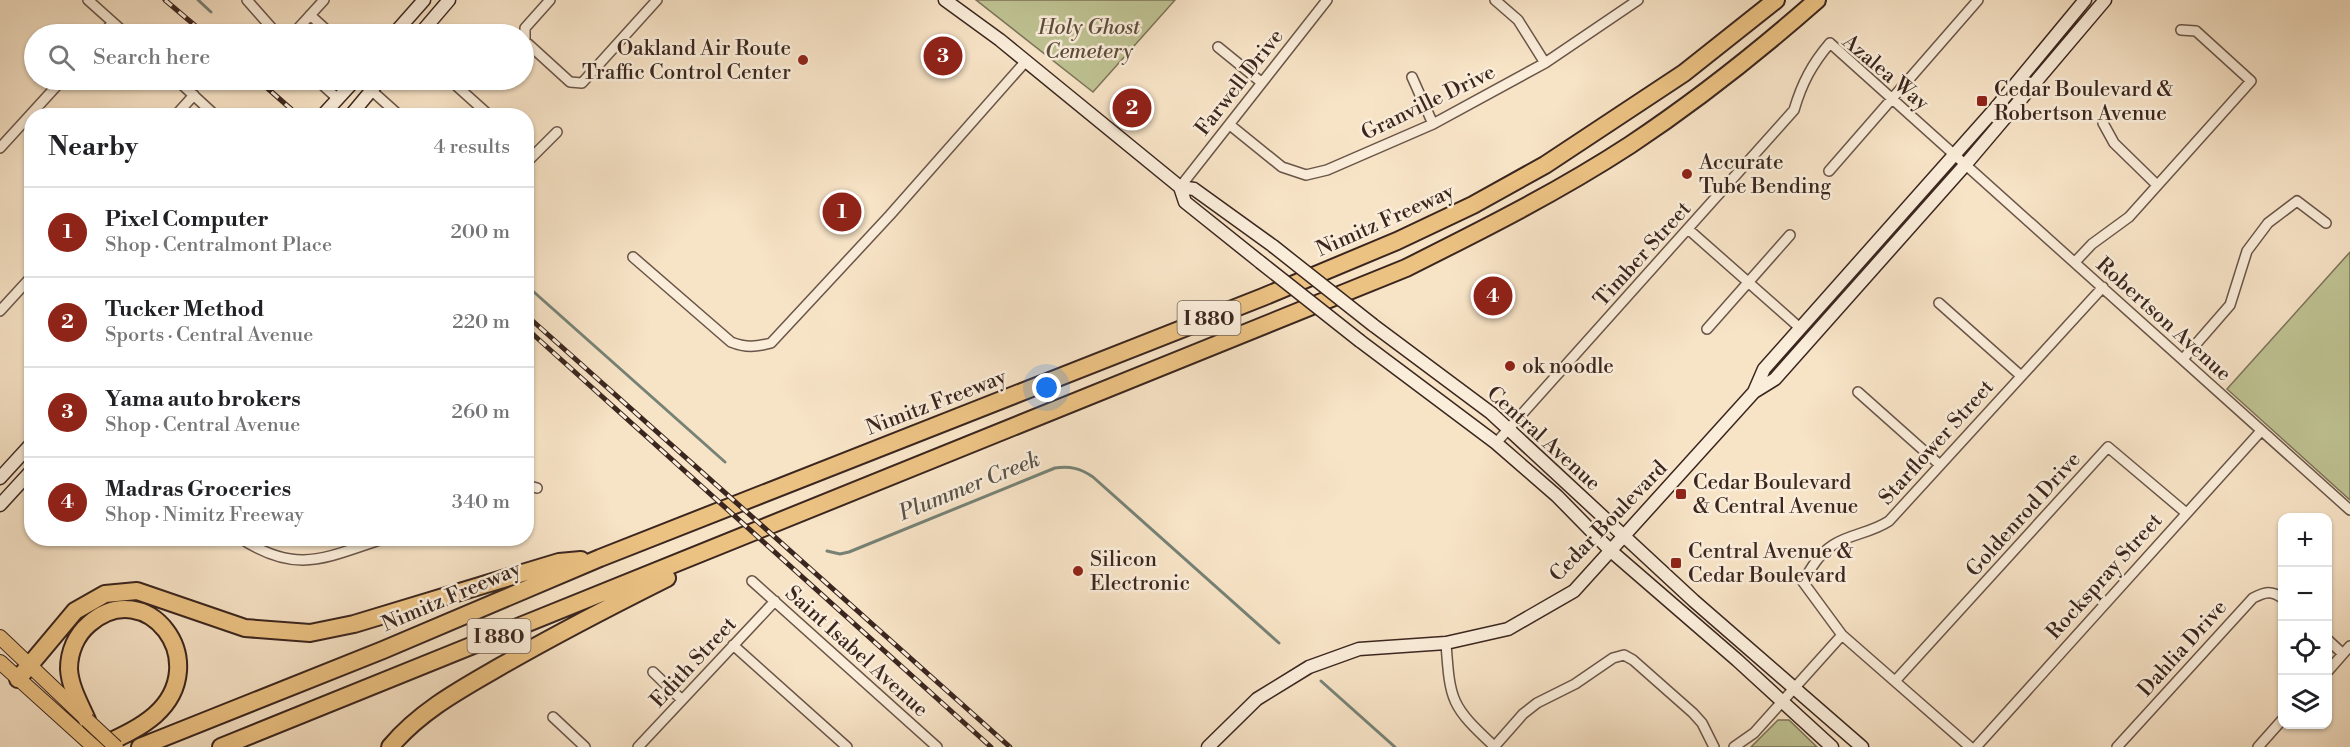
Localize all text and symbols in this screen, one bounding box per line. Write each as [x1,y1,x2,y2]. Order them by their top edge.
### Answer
park label: Holy Ghost Cemetery [1037,15,1141,65]
search box [24,24,534,90]
street label: Farwell Drive [1190,24,1289,141]
street label: Azalea Way [1836,28,1935,117]
pin: 3 [924,34,962,78]
place label: Oakland Air Route Traffic Control Center [582,36,791,86]
icon: search [45,41,78,74]
text: Search here [93,44,210,71]
marker: Oakland Air Route Traffic Control Center [796,53,810,67]
street label: Granville Drive [1357,59,1500,147]
place label: Cedar Boulevard & Robertson Avenue [1994,77,2173,127]
pin: 2 [1112,86,1152,130]
marker: Cedar Boulevard & Robertson Avenue [1975,94,1989,108]
text: Nearby [48,131,138,163]
text: 4 results [433,135,510,160]
place label: Accurate Tube Bending [1698,150,1831,200]
marker: Accurate Tube Bending [1680,167,1694,181]
street label: Nimitz Freeway [1312,179,1459,263]
pin: 1 [822,190,862,234]
street label: Timber Street [1589,196,1697,313]
text: Pixel Computer [105,206,269,233]
text: 1 [63,220,72,245]
text: 200 m [450,220,510,245]
text: Shop · Centralmont Place [105,233,332,258]
street label: Robertson Avenue [2090,252,2236,387]
pin: 4 [1474,274,1512,318]
text: Tucker Method [105,296,264,323]
road number: I 880 [1178,301,1240,335]
text: 2 [61,310,74,335]
text: 220 m [452,310,510,335]
text: Sports · Central Avenue [105,323,313,348]
place label: ok noodle [1522,354,1614,380]
marker: ok noodle [1503,359,1517,373]
street label: Nimitz Freeway [862,364,1011,442]
your location [1032,373,1061,402]
street label: Starflower Street [1874,374,2000,511]
street label: Central Avenue [1481,381,1606,497]
text: Yama auto brokers [105,386,301,413]
text: 3 [61,400,74,425]
text: 260 m [452,400,510,425]
text: Shop · Central Avenue [105,413,300,438]
water label: Plummer Creek [894,446,1044,527]
street label: Goldenrod Drive [1961,447,2087,582]
street label: Cedar Boulevard [1544,456,1673,588]
place label: Cedar Boulevard & Central Avenue [1693,470,1858,520]
text: Madras Groceries [105,476,291,503]
marker: Cedar Boulevard & Central Avenue [1674,487,1688,501]
text: 4 [61,490,74,515]
text: 340 m [452,490,510,515]
text: Shop · Nimitz Freeway [105,503,304,528]
street label: Rockspray Street [2041,508,2169,645]
map controls [2278,513,2332,729]
button: + [2278,513,2332,567]
place label: Central Avenue & Cedar Boulevard [1688,539,1854,589]
place label: Silicon Electronic [1090,547,1190,597]
street label: Nimitz Freeway [378,556,525,638]
marker: Central Avenue & Cedar Boulevard [1669,556,1683,570]
marker: Silicon Electronic [1071,564,1085,578]
button: − [2278,567,2332,621]
street label: Saint Isabel Avenue [779,581,933,723]
street label: Dahlia Drive [2133,595,2233,702]
street label: Edith Street [645,611,743,713]
road number: I 880 [468,619,530,653]
button: locate [2278,621,2332,675]
button: layers [2278,675,2332,729]

